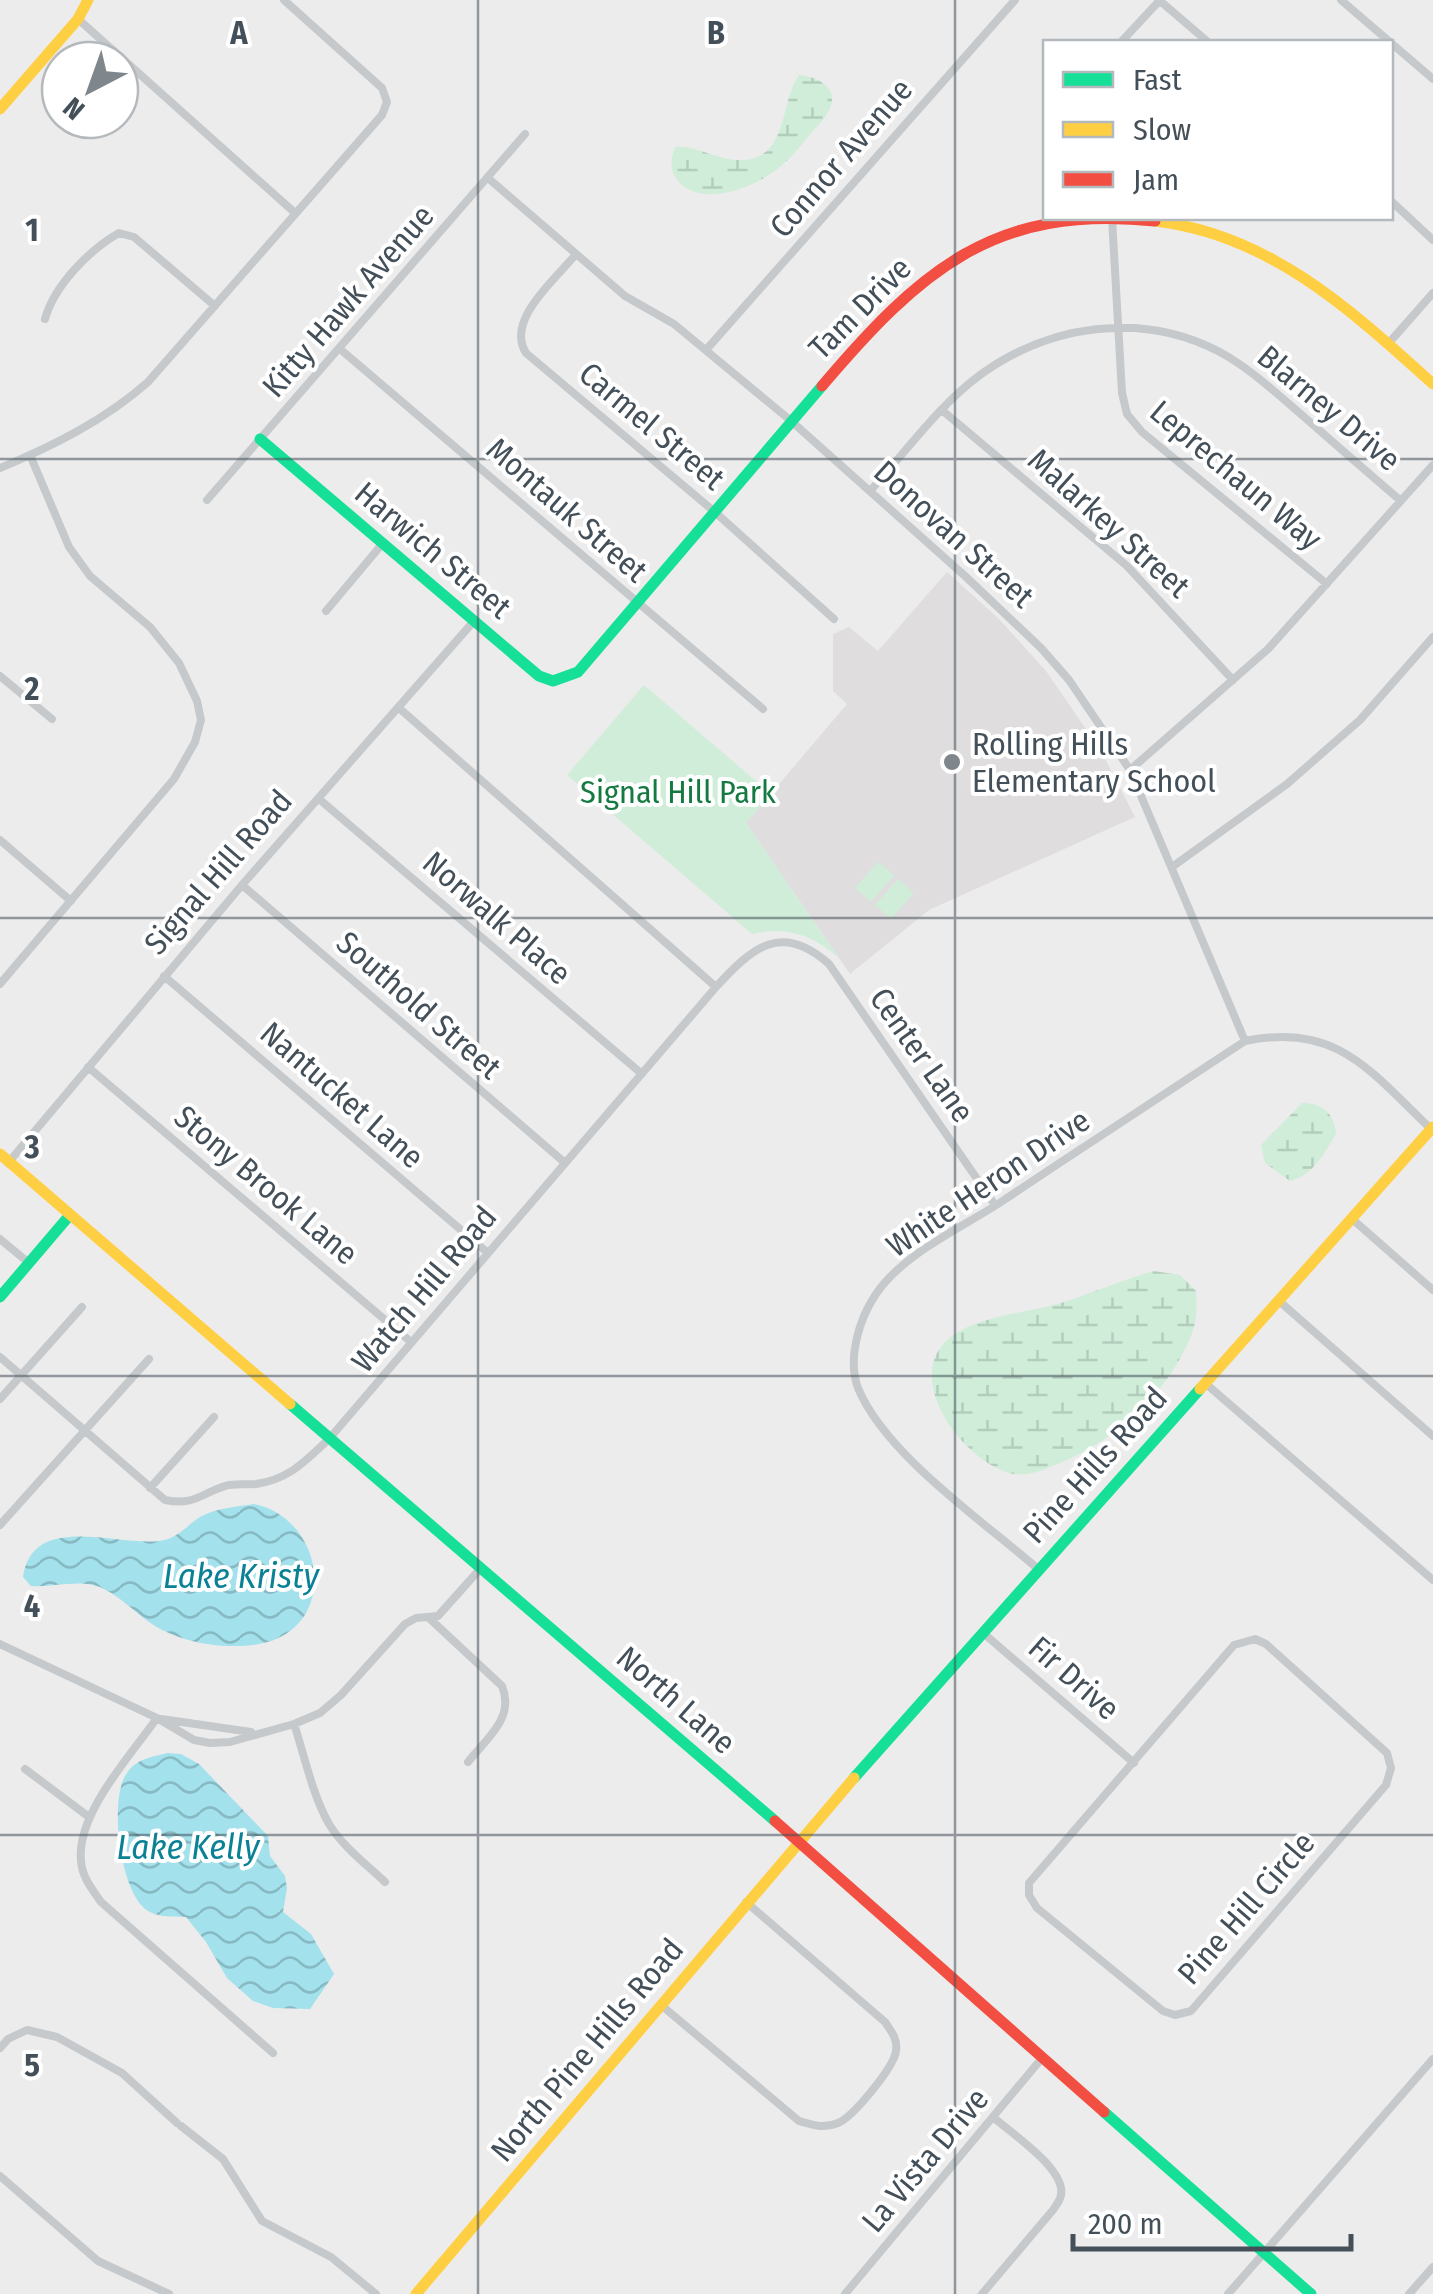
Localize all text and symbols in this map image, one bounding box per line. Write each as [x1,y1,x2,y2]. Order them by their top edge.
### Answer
text: A [229,14,248,52]
text: B [707,14,725,52]
north arrow [40,40,140,140]
legend [1043,40,1393,220]
text: Fast [1133,62,1182,98]
street label: Connor Avenue [762,71,920,245]
text: N [57,91,91,126]
text: Slow [1133,112,1191,148]
text: Jam [1133,162,1179,198]
street label: Kitty Hawk Avenue [254,197,442,405]
text: 1 [25,211,39,249]
street label: Tam Drive [801,249,919,367]
street label: Blarney Drive [1250,337,1408,479]
street label: Carmel Street [572,354,733,498]
street label: Leprechaun Way [1142,392,1330,558]
street label: Montauk Street [479,430,655,590]
street label: Malarkey Street [1020,441,1198,606]
street label: Donovan Street [866,452,1042,616]
street label: Harwich Street [347,474,519,627]
text: 2 [24,670,40,708]
place label: Rolling Hills Elementary School [972,725,1216,800]
marker: Rolling Hills Elementary School [941,751,963,773]
park label: Signal Hill Park [580,773,776,811]
street label: Signal Hill Road [136,782,300,962]
street label: Norwalk Place [415,843,579,993]
street label: Southold Street [329,923,509,1087]
street label: Center Lane [862,981,982,1129]
street label: Nantucket Lane [253,1014,431,1176]
street label: Stony Brook Lane [167,1097,365,1273]
street label: White Heron Drive [879,1101,1097,1265]
text: 3 [23,1128,40,1166]
street label: Watch Hill Road [344,1198,504,1380]
street label: Pine Hills Road [1015,1379,1175,1551]
water label: Lake Kristy [163,1555,320,1597]
text: 4 [24,1587,40,1625]
street label: Fir Drive [1021,1628,1127,1728]
street label: North Lane [609,1638,743,1762]
street label: Pine Hill Circle [1170,1824,1322,1992]
water label: Lake Kelly [117,1826,261,1868]
street label: North Pine Hills Road [483,1931,691,2169]
text: 5 [24,2046,40,2084]
street label: La Vista Drive [854,2080,996,2240]
scale bar [1073,2189,1350,2251]
text: 200 m [1088,2206,1163,2242]

